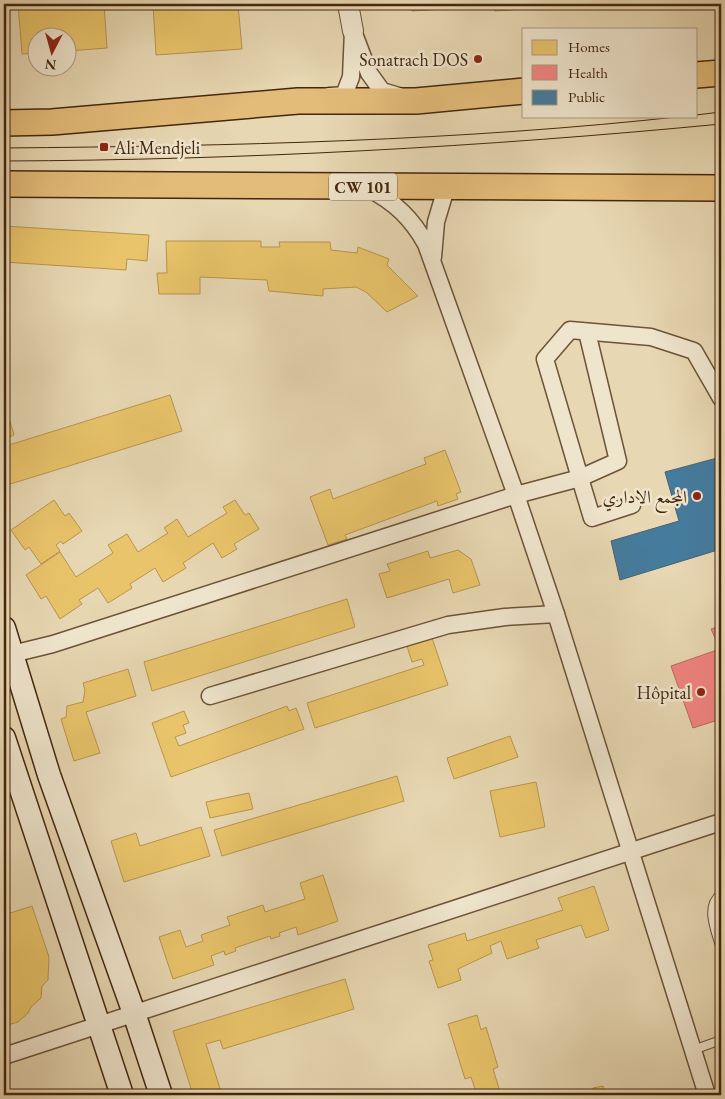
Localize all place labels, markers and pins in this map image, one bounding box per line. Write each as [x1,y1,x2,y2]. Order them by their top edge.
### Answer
place label: Sonatrach DOS [359,48,468,71]
marker: Sonatrach DOS [472,53,484,65]
place label: Ali Mendjeli [113,136,201,159]
marker: Ali Mendjeli [98,141,110,153]
place label: المجمع الاداري [602,485,687,513]
marker: المجمع الاداري [691,490,703,502]
place label: Hôpital [637,681,691,704]
marker: Hôpital [695,686,707,698]

